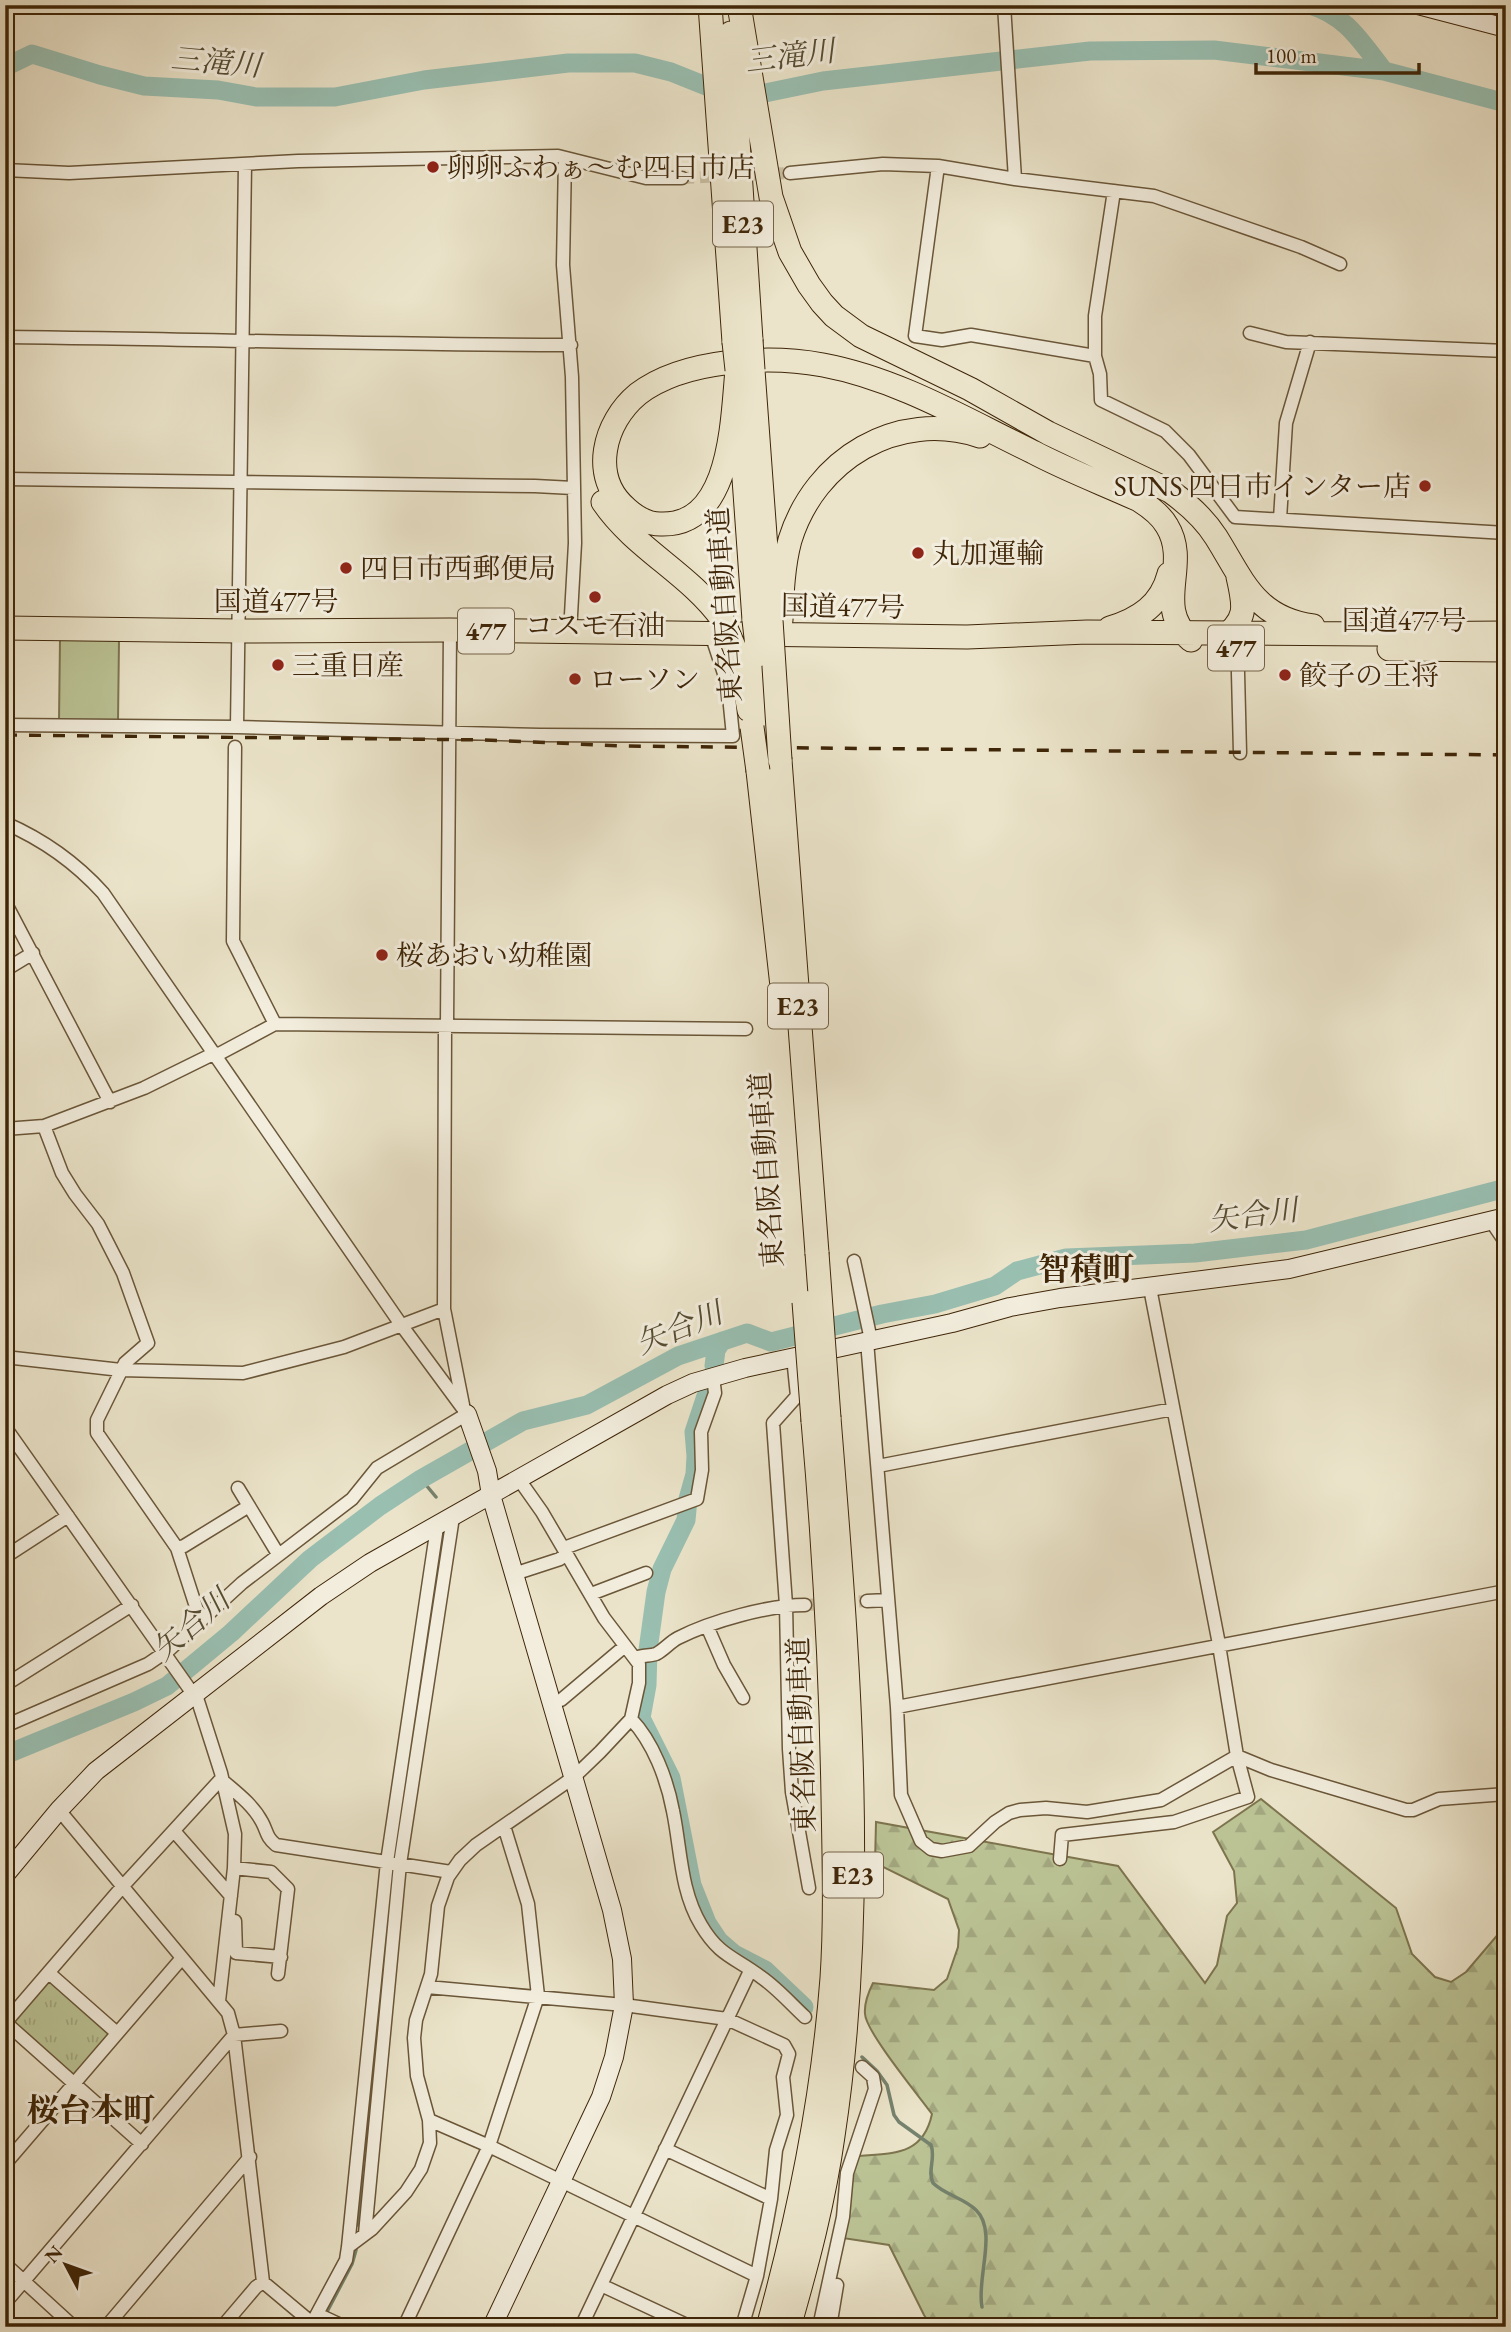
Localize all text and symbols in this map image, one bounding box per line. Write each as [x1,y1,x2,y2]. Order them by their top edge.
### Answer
water label: 三滝川 [743,30,840,80]
scale bar [1256,32,1418,76]
water label: 三滝川 [170,38,266,85]
text: 100 m [1266,42,1317,69]
place label: 卵卵ふわぁ～む四日市店 [447,149,755,185]
marker: 卵卵ふわぁ～む四日市店 [425,159,441,175]
road number: E23 [713,202,773,246]
place label: SUNS 四日市インター店 [1114,468,1411,504]
marker: SUNS 四日市インター店 [1417,478,1433,494]
street label: 東名阪自動車道 [699,506,749,704]
place label: 丸加運輸 [932,535,1044,571]
marker: 丸加運輸 [910,545,926,561]
place label: 四日市西郵便局 [360,550,556,586]
marker: 四日市西郵便局 [338,560,354,576]
street label: 国道477号 [214,583,338,619]
street label: 国道477号 [781,587,905,625]
marker: コスモ石油 [587,589,603,605]
street label: 国道477号 [1342,602,1466,638]
place label: コスモ石油 [525,607,665,643]
road number: 477 [458,608,514,653]
road number: 477 [1208,626,1264,670]
place label: 三重日産 [292,647,404,683]
marker: 三重日産 [270,657,286,673]
place label: 餃子の王将 [1299,657,1439,693]
place label: ローソン [589,661,700,697]
marker: 餃子の王将 [1277,667,1293,683]
marker: ローソン [567,671,583,687]
place label: 桜あおい幼稚園 [396,937,592,973]
marker: 桜あおい幼稚園 [374,947,390,963]
road number: E23 [768,984,828,1028]
street label: 東名阪自動車道 [741,1071,791,1269]
water label: 矢合川 [1206,1189,1303,1239]
district label: 智積町 [1038,1248,1134,1290]
water label: 矢合川 [630,1291,731,1362]
water label: 矢合川 [144,1578,240,1669]
street label: 東名阪自動車道 [780,1636,822,1834]
road number: E23 [823,1852,883,1898]
district label: 桜台本町 [27,2089,155,2131]
north arrow [32,2230,102,2300]
text: N [39,2240,68,2268]

